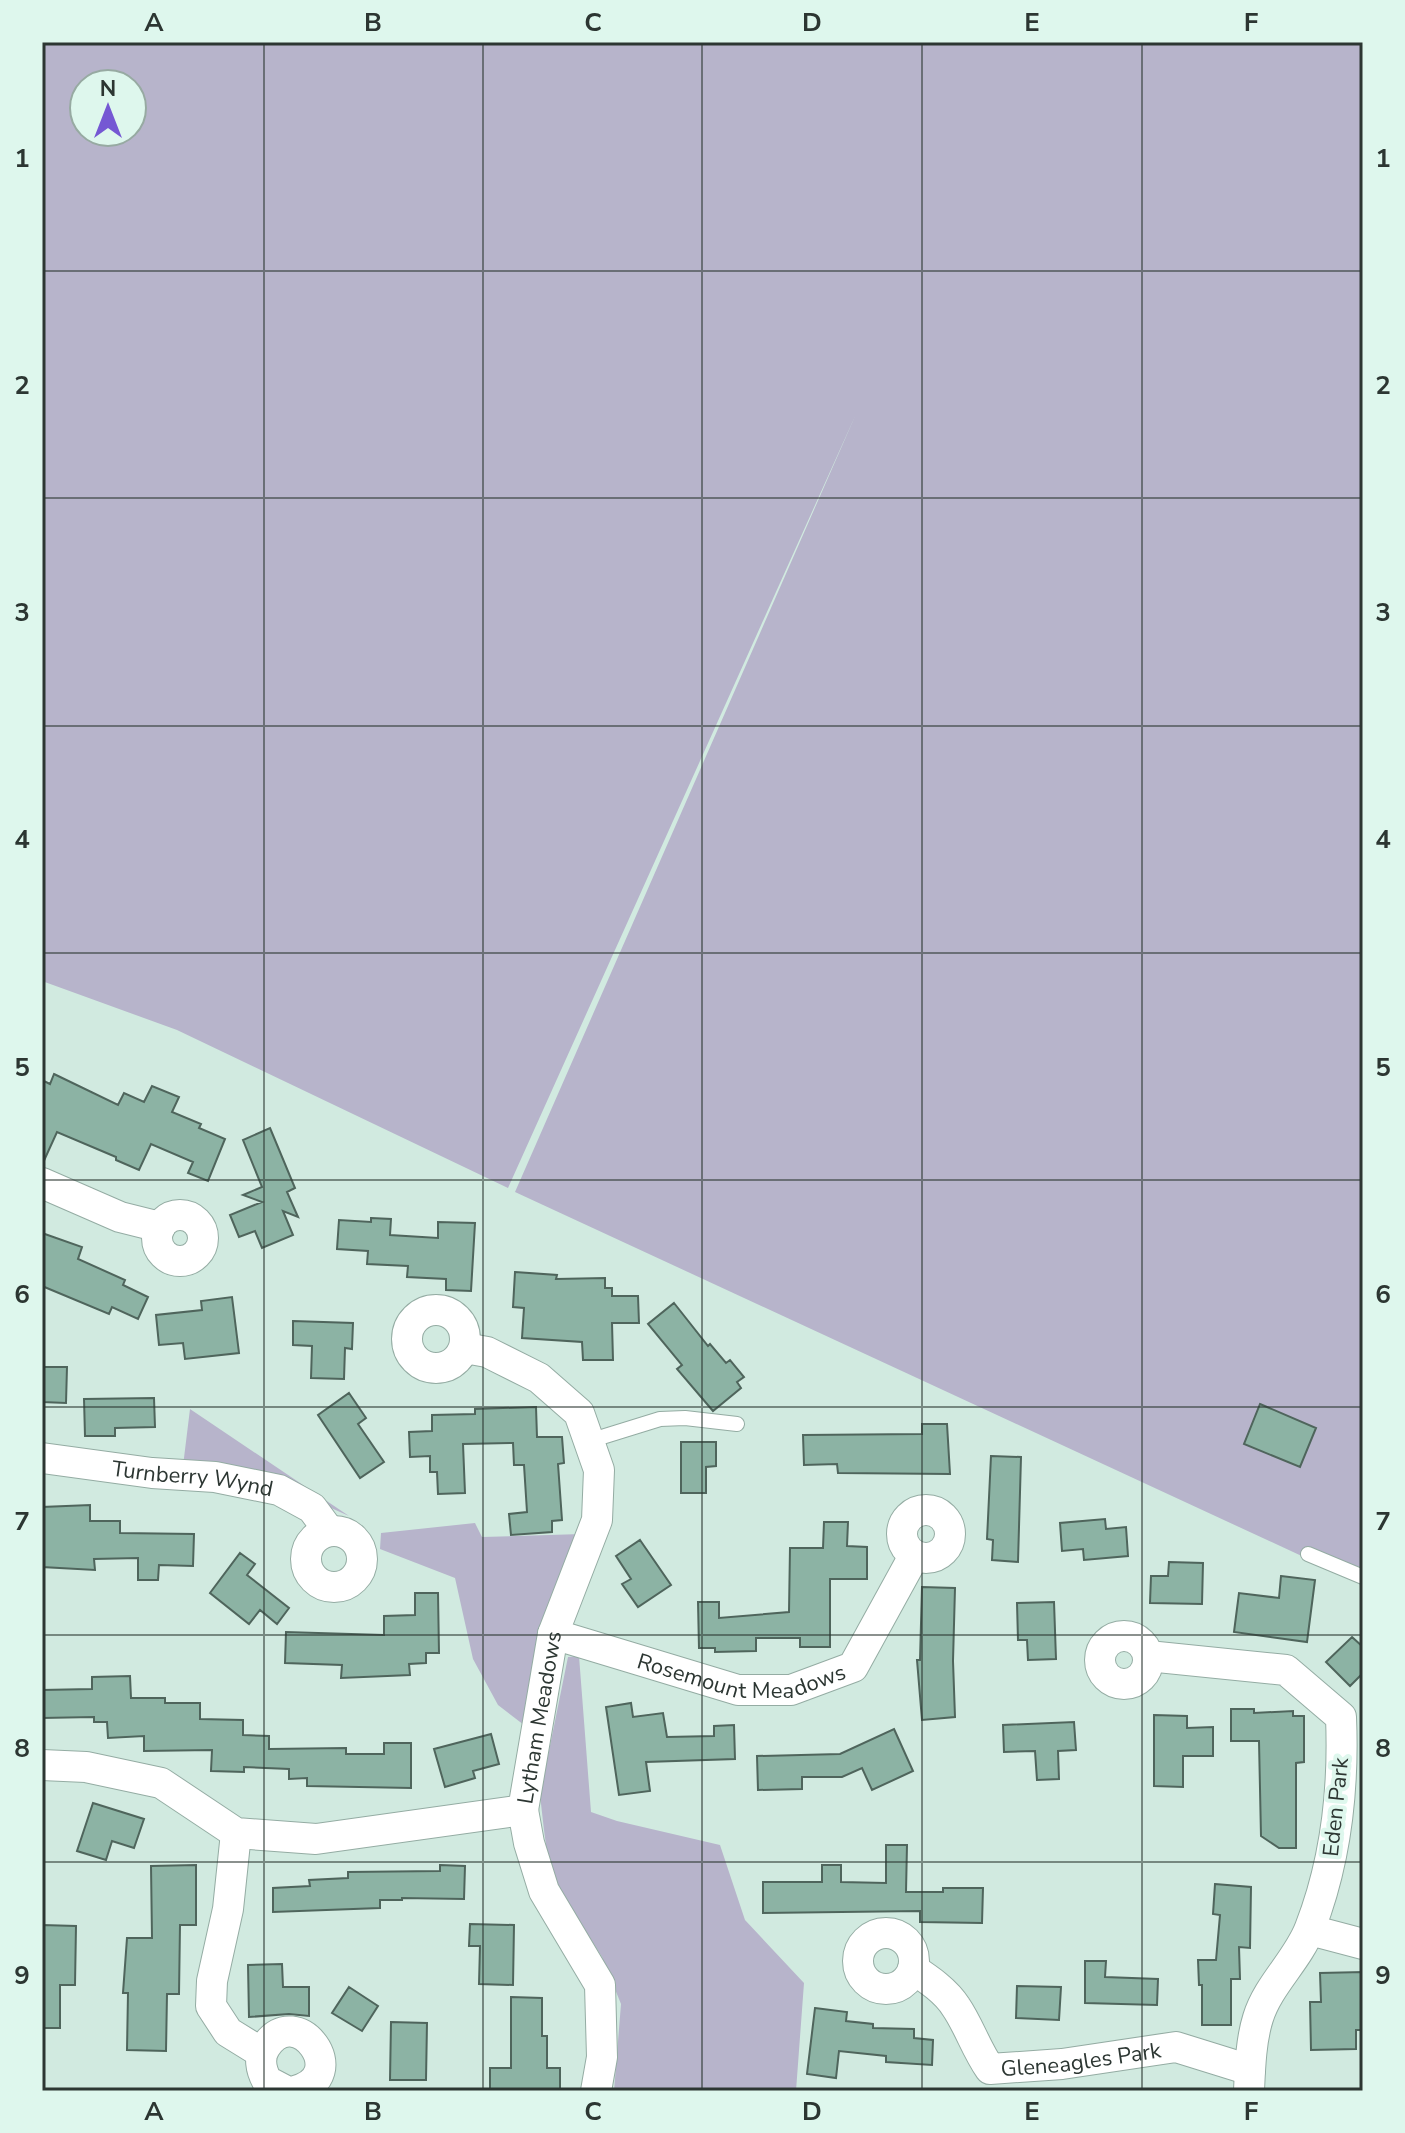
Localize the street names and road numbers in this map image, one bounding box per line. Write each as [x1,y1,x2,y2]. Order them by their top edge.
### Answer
street label: Turnberry Wynd [110,1454,276,1504]
street label: Lytham Meadows [510,1629,569,1806]
street label: Rosemount Meadows [633,1646,850,1706]
street label: Eden Park [1316,1755,1356,1858]
street label: Gleneagles Park [1000,2035,1164,2084]

